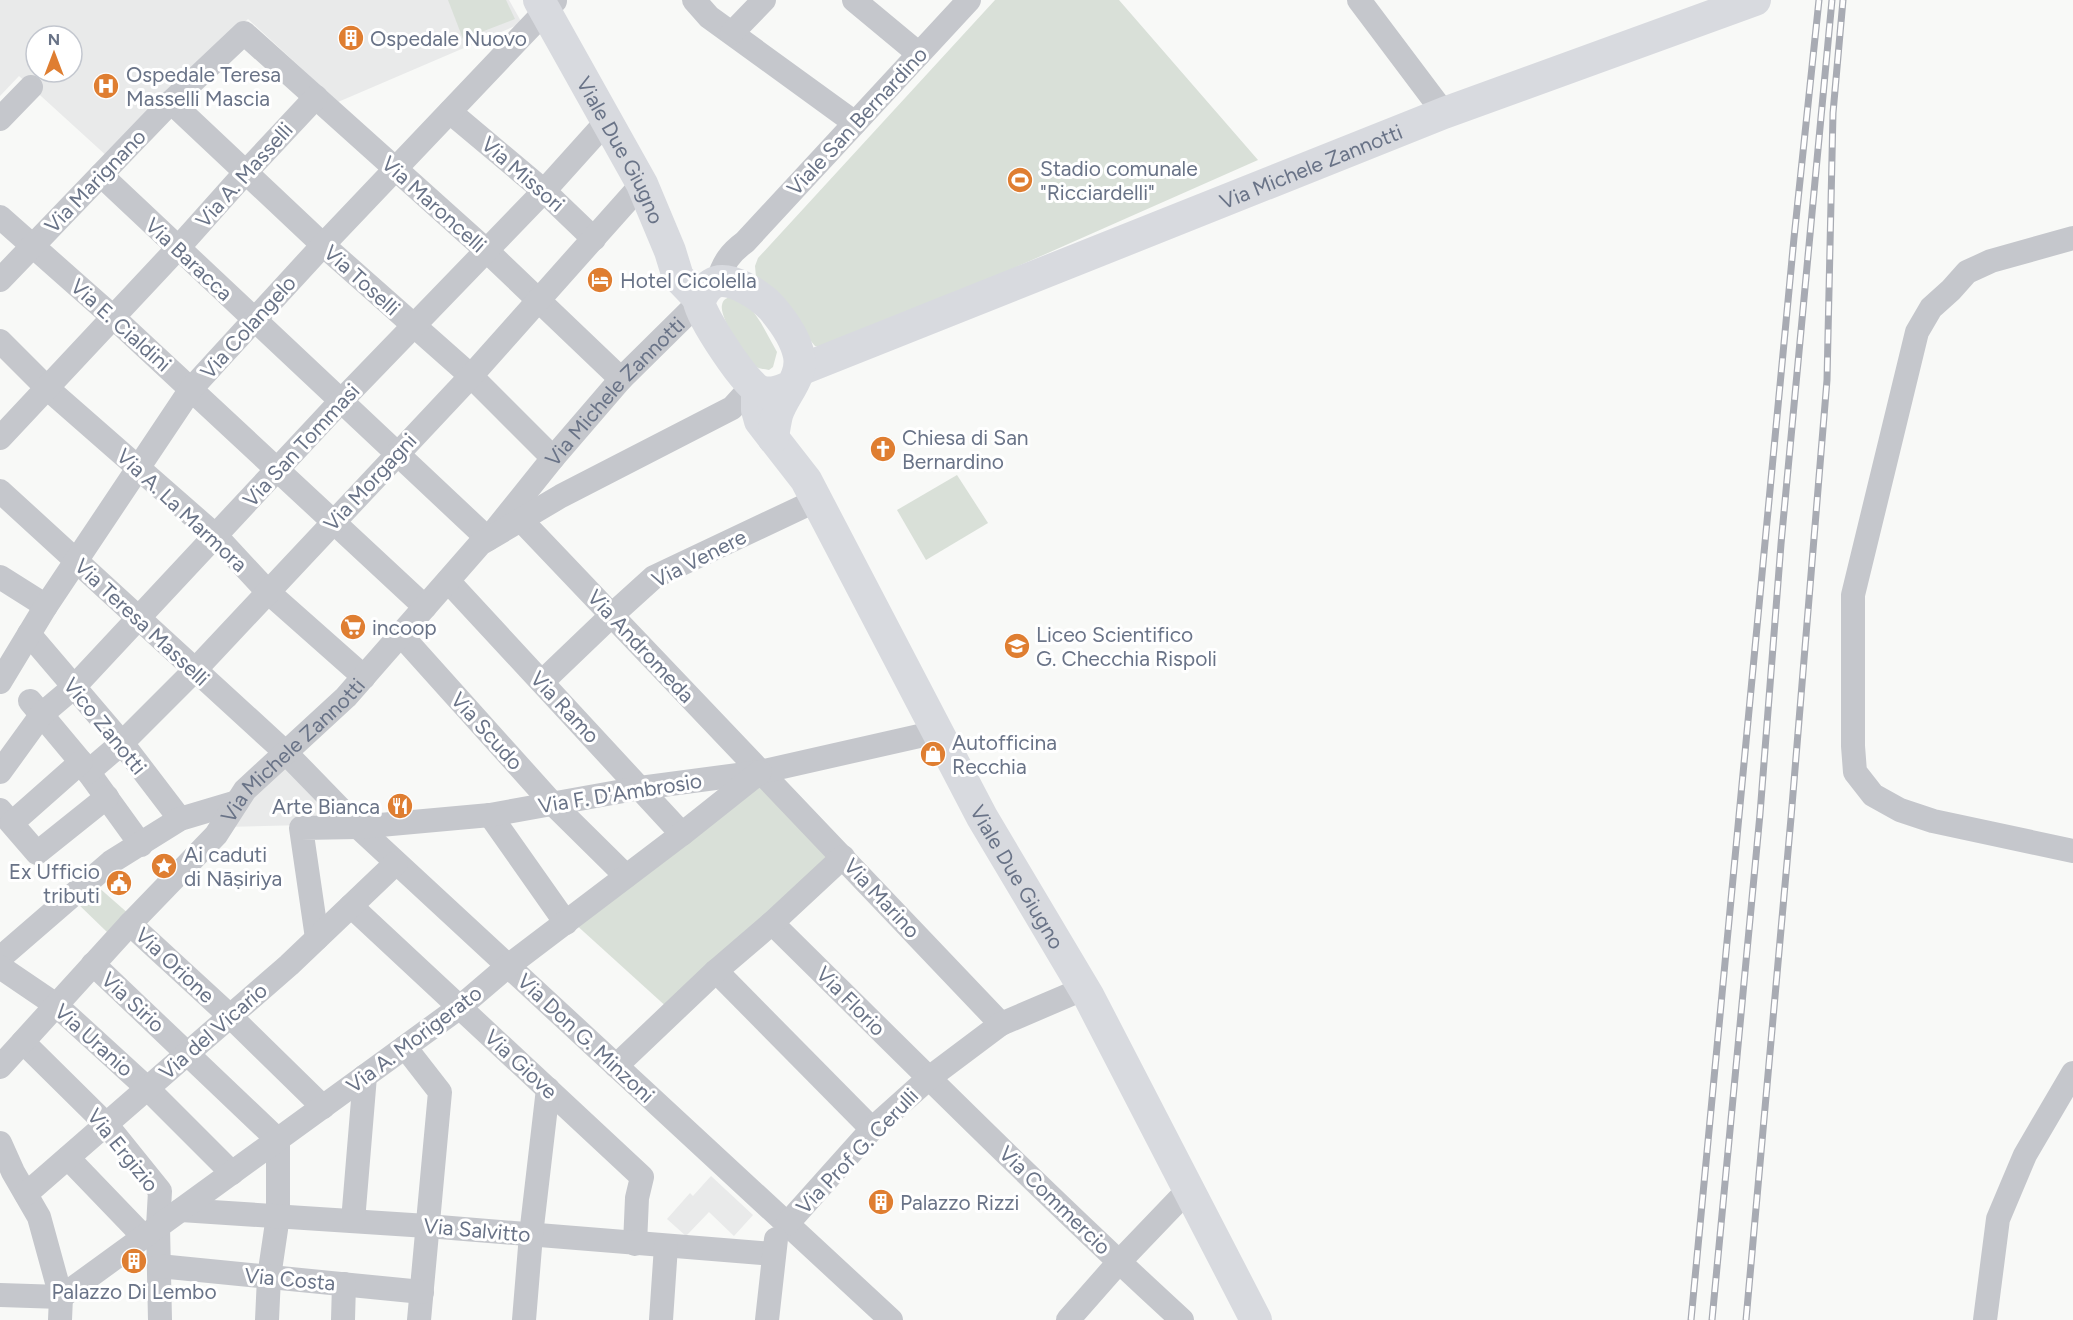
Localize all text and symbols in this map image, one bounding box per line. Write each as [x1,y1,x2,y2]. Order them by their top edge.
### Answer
building icon: Ospedale Nuovo [336,23,366,53]
north arrow [24,24,84,84]
place label: Ospedale Nuovo [370,26,527,51]
text: N [48,30,60,49]
street label: Viale San Bernardino [782,42,932,200]
place label: Ospedale Teresa Masselli Mascia [126,62,281,111]
hospital icon: Ospedale Teresa Masselli Mascia [91,71,121,101]
street label: Viale Due Giugno [572,72,670,227]
street label: Via A. Masselli [190,117,298,233]
street label: Via Michele Zannotti [1216,119,1406,214]
street label: Via Marignano [39,124,151,238]
street label: Via Missori [476,131,570,217]
street label: Via Maroncelli [377,151,491,257]
place label: Stadio comunale "Ricciardelli" [1040,156,1198,205]
sports icon: Stadio comunale "Ricciardelli" [1005,165,1035,195]
street label: Via Baracca [140,212,238,306]
street label: Via Toselli [319,240,405,320]
hotel icon: Hotel Cicolella [585,265,615,295]
place label: Hotel Cicolella [620,268,757,293]
street label: Via Colangelo [195,270,301,384]
street label: Via E. Cialdini [66,273,176,377]
street label: Via Michele Zannotti [539,311,689,471]
street label: Via San Tommasi [237,378,365,512]
place label: Chiesa di San Bernardino [902,425,1029,474]
street label: Via Morgagni [318,428,422,536]
church icon: Chiesa di San Bernardino [868,434,898,464]
street label: Via A. La Marmora [112,443,252,577]
street label: Via Venere [648,524,750,592]
street label: Via Teresa Masselli [69,553,215,691]
street label: Via Andromeda [582,584,700,708]
supermarket icon: incoop [338,612,368,642]
place label: incoop [372,615,437,640]
place label: Liceo Scientifico G. Checchia Rispoli [1036,622,1217,671]
school or university icon: Liceo Scientifico G. Checchia Rispoli [1002,631,1032,661]
street label: Via Ramo [525,666,605,748]
street label: Vico Zanotti [58,673,152,779]
street label: Via Michele Zannotti [215,673,369,827]
street label: Via Scudo [446,687,528,775]
place label: Autofficina Recchia [952,730,1057,779]
shop icon: Autofficina Recchia [918,739,948,769]
street label: Via F. D'Ambrosio [536,768,704,818]
restaurant icon: Arte Bianca [385,791,415,821]
place label: Arte Bianca [272,794,380,819]
street label: Viale Due Giugno [965,801,1070,953]
place label: Ai caduti di Nāṣiriya [184,842,282,891]
place icon: Ai caduti di Nāṣiriya [149,851,179,881]
street label: Via Marino [839,853,925,943]
place label: Ex Ufficio tributi [9,859,100,908]
public building icon: Ex Ufficio tributi [104,868,134,898]
street label: Via Orione [130,922,220,1008]
street label: Via Florio [811,961,891,1041]
street label: Via Sirio [96,967,170,1037]
street label: Via Don G. Minzoni [512,968,660,1108]
street label: Via del Vicario [154,977,272,1085]
street label: Via A. Morigerato [342,980,486,1098]
street label: Via Uranio [50,998,138,1082]
street label: Via Giove [479,1024,563,1104]
street label: Via Prof G. Cerulli [791,1083,923,1219]
street label: Via Ergizio [82,1104,164,1196]
street label: Via Commercio [994,1141,1116,1259]
building icon: Palazzo Rizzi [866,1187,896,1217]
place label: Palazzo Rizzi [900,1190,1020,1215]
street label: Via Salvitto [422,1213,532,1247]
building icon: Palazzo Di Lembo [119,1246,149,1276]
street label: Via Costa [244,1263,336,1295]
place label: Palazzo Di Lembo [51,1279,217,1304]

